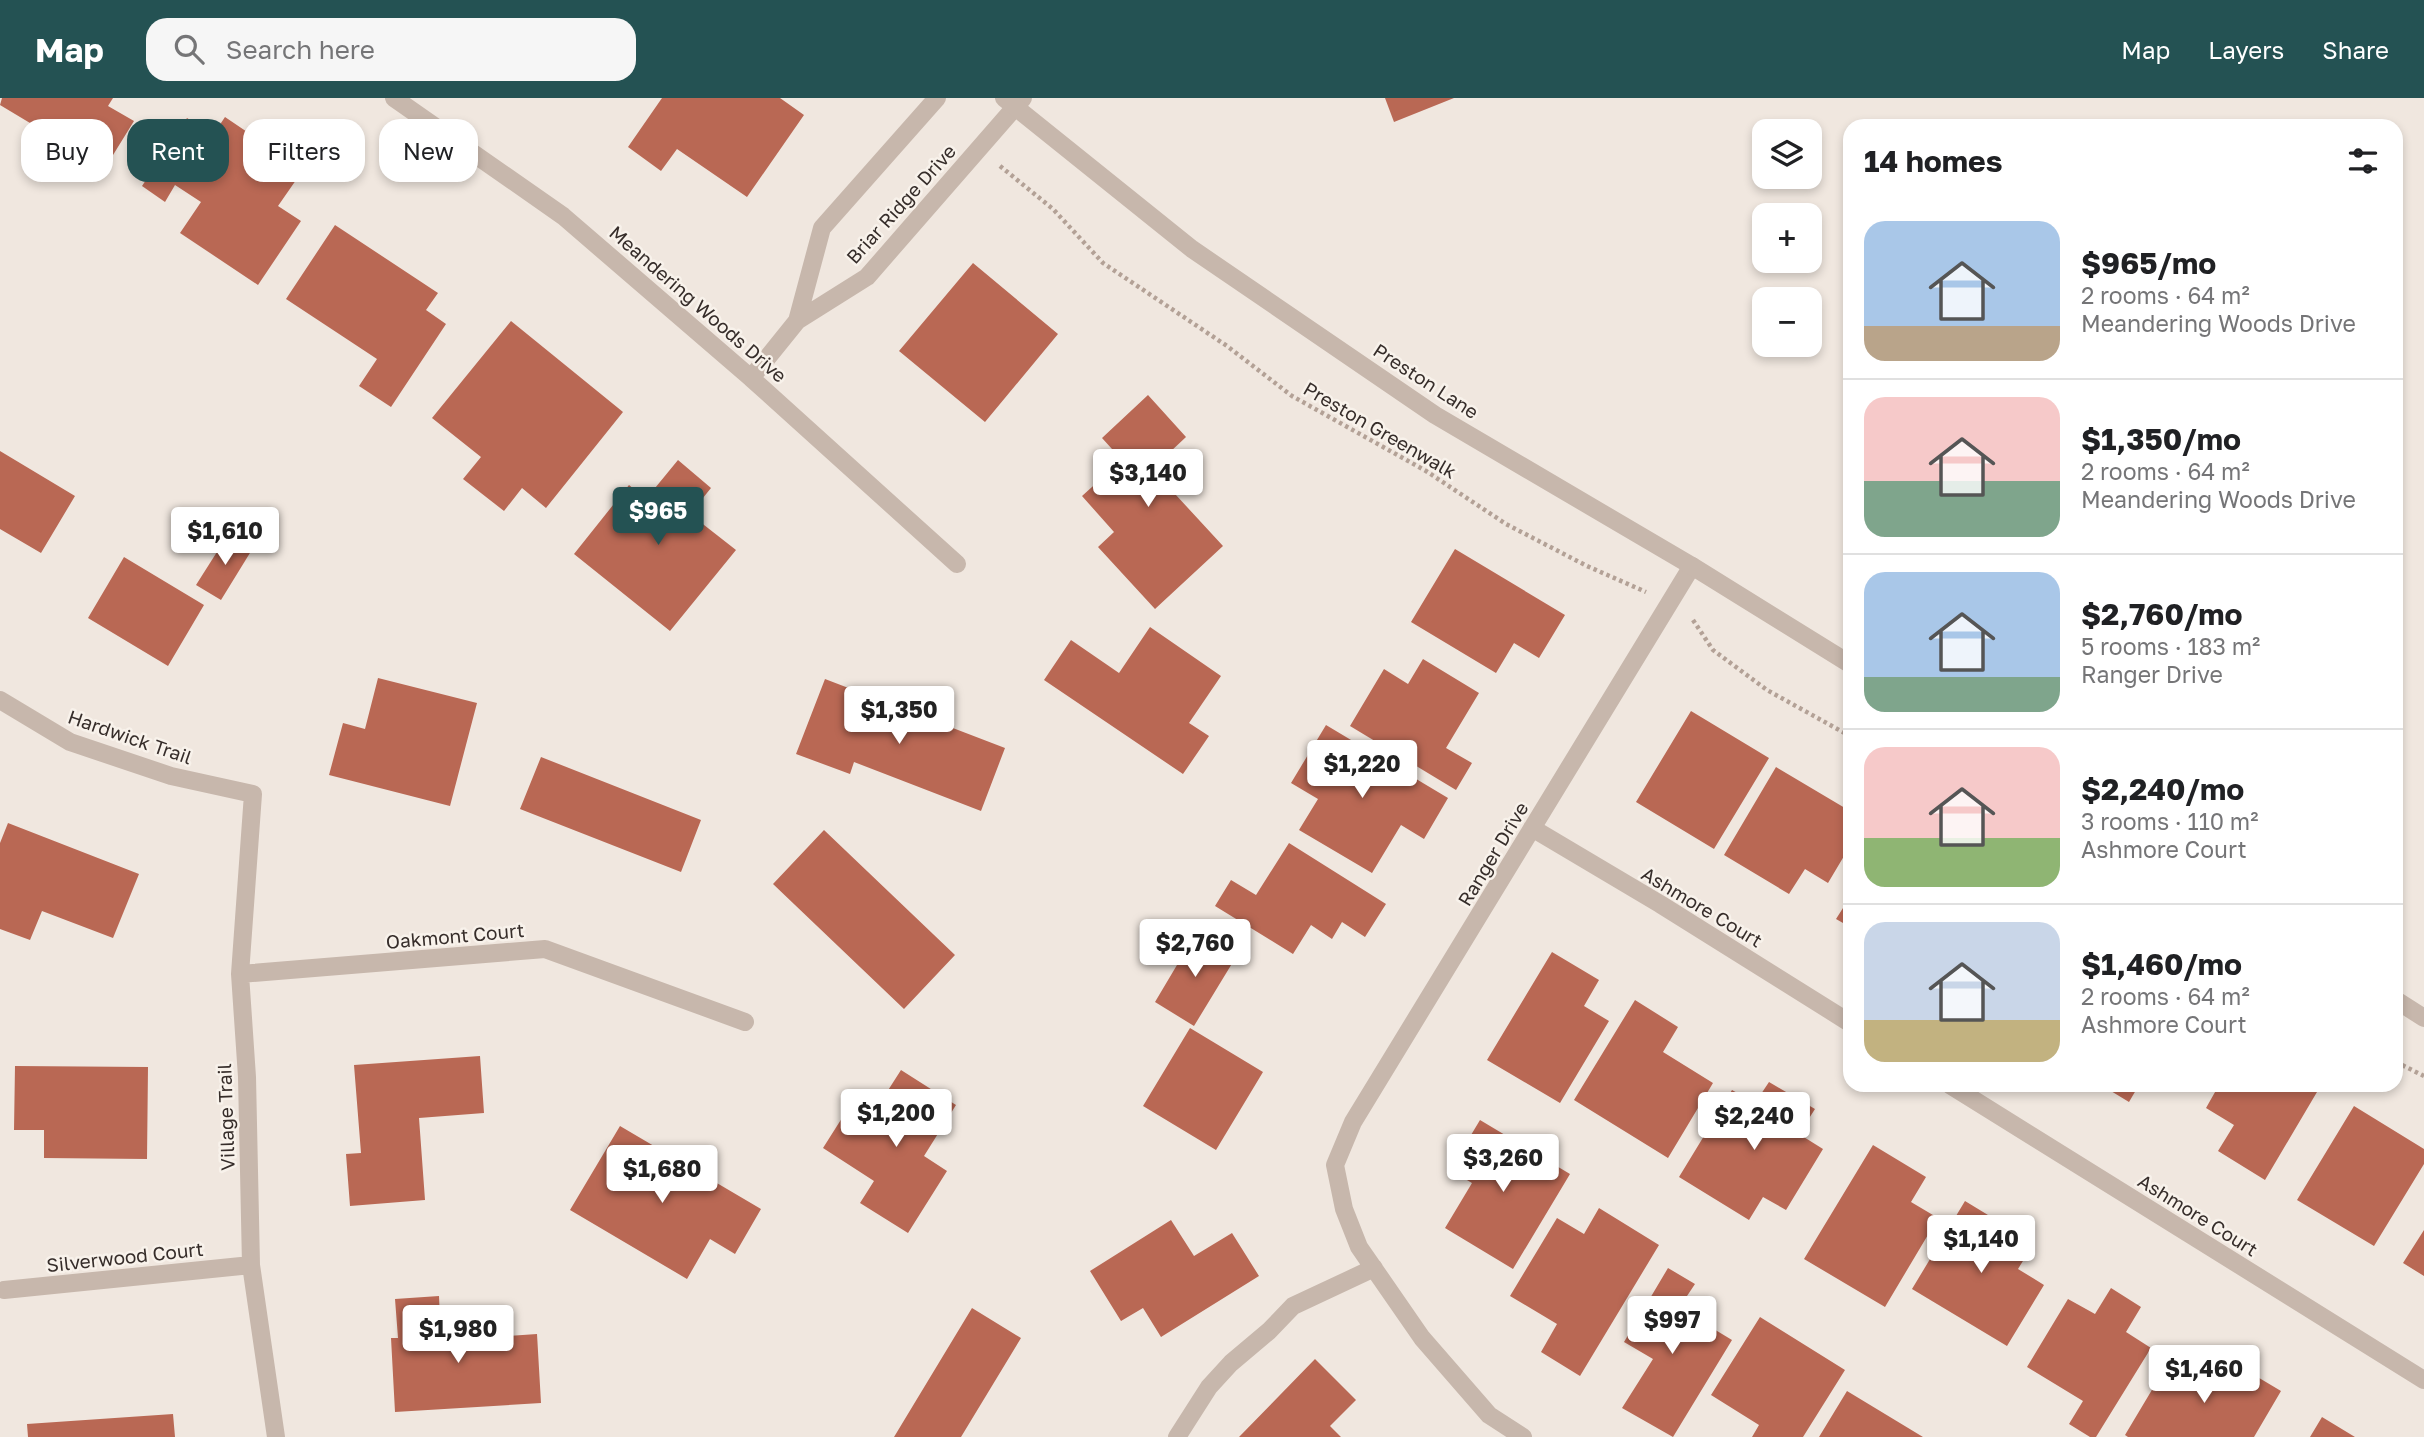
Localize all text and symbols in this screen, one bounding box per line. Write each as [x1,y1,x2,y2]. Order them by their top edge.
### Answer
search box [146,18,636,81]
text: Map [35,30,104,69]
icon: search [170,30,208,68]
text: Search here [226,34,375,65]
text: Map [2121,35,2170,64]
text: Layers [2208,35,2284,64]
text: Share [2322,35,2389,64]
chip: Buy [21,119,113,182]
chip: Rent [127,119,229,182]
chip: Filters [243,119,365,182]
chip: New [379,119,478,182]
map controls [1752,119,1822,357]
button: layers [1752,119,1822,189]
street label: Briar Ridge Drive [841,139,960,268]
icon: filters [2344,142,2382,180]
text: 14 homes [1864,143,2003,179]
button: + [1752,203,1822,273]
street label: Meandering Woods Drive [605,220,792,387]
text: $965/mo [2081,245,2216,281]
icon: home [1920,249,2004,333]
text: 2 rooms · 64 m² [2081,281,2250,309]
button: − [1752,287,1822,357]
text: Meandering Woods Drive [2081,309,2356,337]
street label: Preston Lane [1369,338,1483,423]
street label: Preston Greenwalk [1300,376,1461,483]
text: $1,350/mo [2081,421,2241,457]
icon: home [1920,425,2004,509]
pin: $3,140 [1091,450,1205,509]
text: 2 rooms · 64 m² [2081,457,2250,485]
text: $3,140 [1109,458,1187,486]
text: Meandering Woods Drive [2081,485,2356,513]
pin: $965 [617,488,699,547]
text: $965 [629,496,687,524]
pin: $1,610 [168,508,282,567]
text: $1,610 [187,516,263,544]
text: $2,760/mo [2081,596,2243,632]
icon: home [1920,600,2004,684]
text: 5 rooms · 183 m² [2081,632,2260,660]
text: Ranger Drive [2081,660,2223,688]
pin: $1,350 [842,686,956,746]
text: $1,350 [860,695,938,723]
street label: Hardwick Trail [65,705,195,768]
pin: $1,220 [1305,740,1419,800]
text: $1,220 [1323,749,1401,777]
text: $2,240/mo [2081,771,2244,807]
icon: home [1920,775,2004,859]
street label: Ranger Drive [1453,798,1533,910]
text: 3 rooms · 110 m² [2081,807,2258,835]
text: Ashmore Court [2081,835,2247,863]
street label: Ashmore Court [1638,861,1767,952]
street label: Oakmont Court [385,918,525,953]
pin: $2,760 [1138,920,1252,979]
text: $2,760 [1156,928,1234,956]
text: $1,460/mo [2081,946,2242,982]
icon: home [1920,950,2004,1034]
text: 2 rooms · 64 m² [2081,982,2250,1010]
text: Ashmore Court [2081,1010,2247,1038]
street label: Village Trail [212,1063,239,1171]
pin: $1,200 [839,1090,953,1149]
pin: $2,240 [1697,1093,1811,1152]
text: $1,200 [857,1098,935,1126]
text: $2,240 [1714,1101,1794,1129]
pin: $3,260 [1446,1134,1560,1194]
text: $3,260 [1463,1143,1543,1171]
pin: $1,680 [605,1146,719,1205]
text: $1,680 [623,1154,701,1182]
street label: Ashmore Court [2134,1169,2262,1261]
pin: $1,140 [1924,1216,2038,1275]
text: $1,140 [1943,1224,2019,1252]
street label: Silverwood Court [45,1237,205,1276]
pin: $997 [1631,1296,1713,1356]
text: $997 [1643,1305,1701,1333]
pin: $1,980 [401,1306,515,1365]
text: $1,980 [419,1314,497,1342]
pin: $1,460 [2147,1346,2261,1405]
text: $1,460 [2165,1354,2243,1382]

